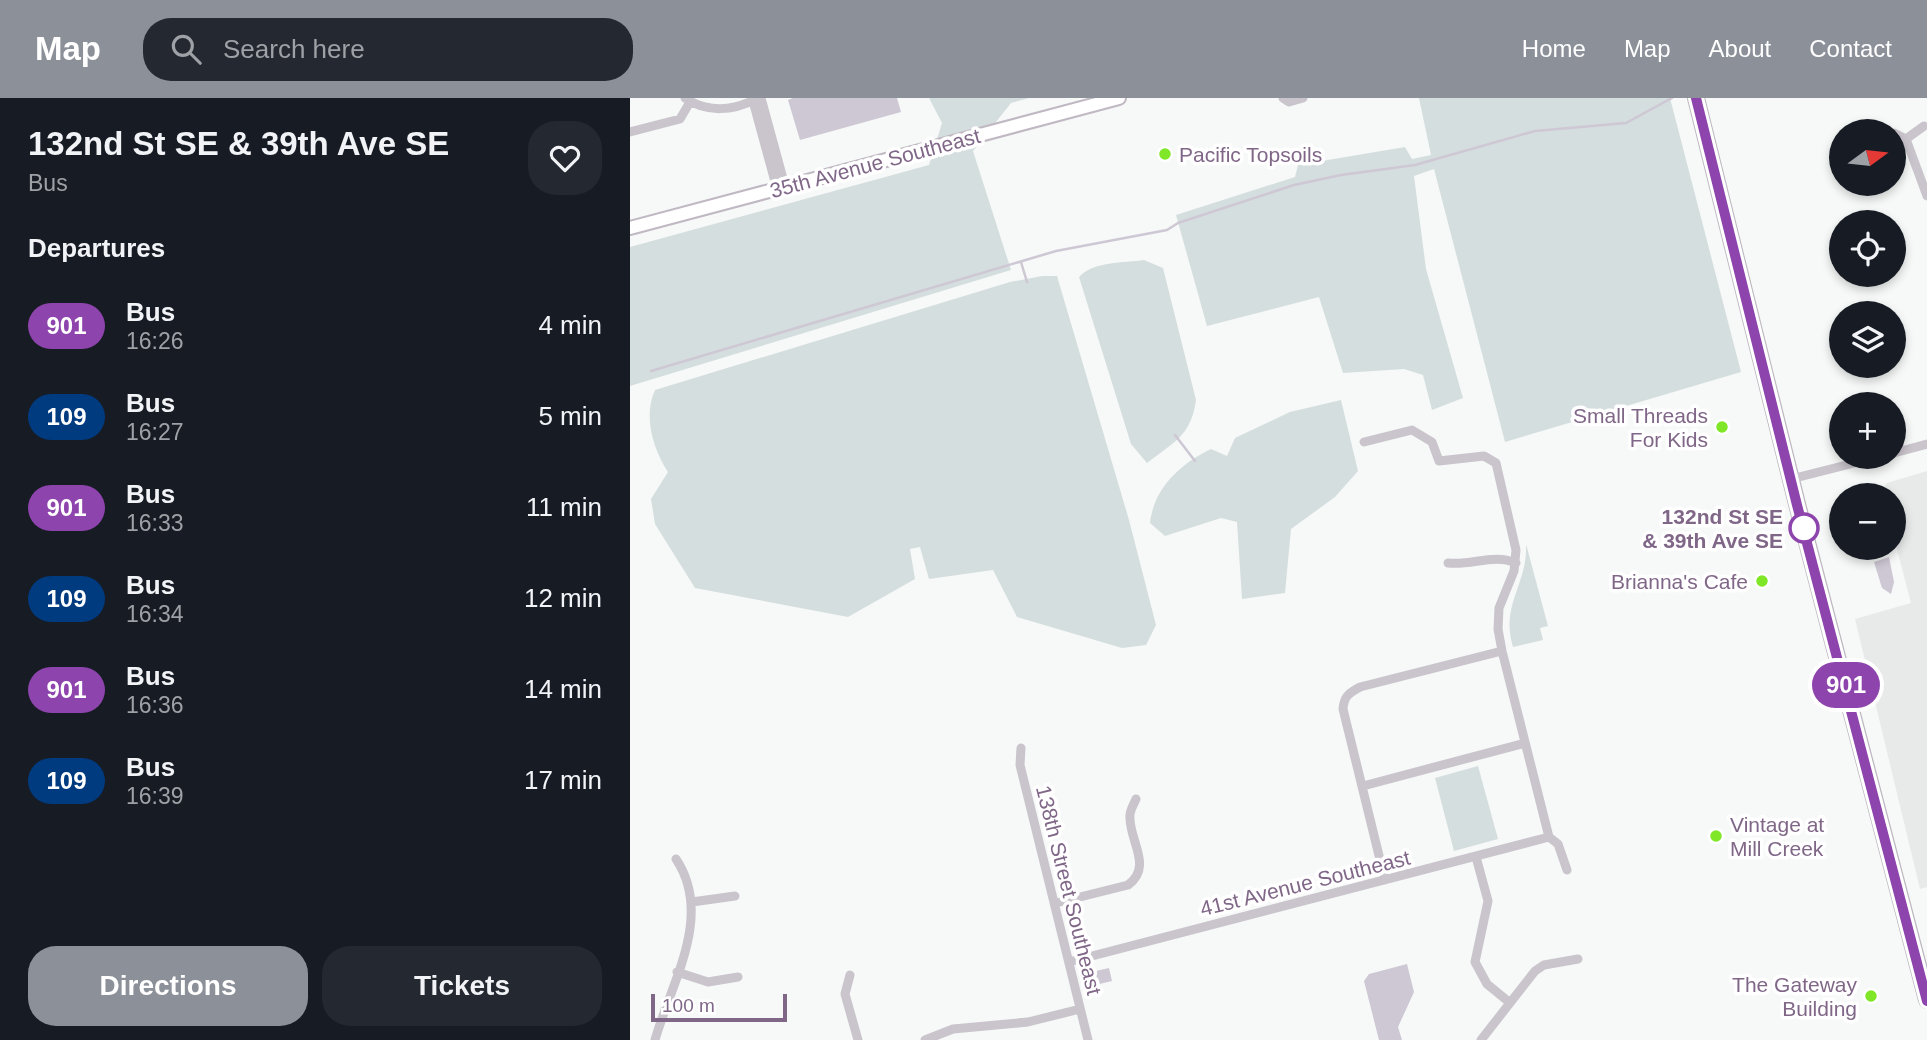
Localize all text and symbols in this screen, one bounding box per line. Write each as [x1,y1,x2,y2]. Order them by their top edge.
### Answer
search box [143,18,633,81]
text: Map [35,30,101,67]
icon: search [167,30,205,68]
text: Search here [223,34,365,64]
text: Home [1522,35,1586,62]
text: Map [1624,35,1671,62]
text: About [1709,35,1771,62]
text: Contact [1809,35,1892,62]
north arrow [1829,119,1906,196]
map controls [1829,119,1906,560]
button: heart [528,121,602,195]
street label: 35th Avenue Southeast [767,124,983,202]
text: 132nd St SE & 39th Ave SE [28,125,449,162]
place label: Pacific Topsoils [1179,143,1322,166]
marker: Pacific Topsoils [1157,146,1173,162]
text: Bus [28,170,68,196]
button: locate [1829,210,1906,287]
text: Departures [28,233,165,263]
text: Bus [126,297,175,327]
button: layers [1829,301,1906,378]
text: 4 min [538,310,602,340]
text: 901 [46,312,87,339]
text: 16:26 [126,328,184,354]
text: Bus [126,388,175,418]
button: + [1829,392,1906,469]
text: 5 min [538,401,602,431]
text: 109 [46,403,87,430]
place label: Small Threads For Kids [1573,404,1708,451]
text: 16:27 [126,419,184,445]
marker: Small Threads For Kids [1714,419,1730,435]
text: Bus [126,479,175,509]
button: − [1829,483,1906,560]
text: 11 min [526,492,602,522]
text: 901 [46,494,87,521]
place label: 132nd St SE & 39th Ave SE [1642,505,1783,552]
text: 16:33 [126,510,184,536]
marker: 132nd St SE & 39th Ave SE [1789,513,1819,543]
text: Bus [126,570,175,600]
place label: Brianna's Cafe [1611,570,1748,593]
marker: Brianna's Cafe [1754,573,1770,589]
text: 12 min [524,583,602,613]
text: 109 [46,585,87,612]
text: 16:34 [126,601,184,627]
text: Bus [126,661,175,691]
line badge: 901 [1806,662,1886,708]
text: 901 [1826,671,1866,698]
text: 14 min [524,674,602,704]
text: 901 [46,676,87,703]
text: 16:36 [126,692,184,718]
text: Bus [126,752,175,782]
text: 17 min [524,765,602,795]
text: 109 [46,767,87,794]
text: 16:39 [126,783,184,809]
street label: 138th Street Southeast [1032,783,1106,997]
place label: Vintage at Mill Creek [1730,813,1824,860]
marker: Vintage at Mill Creek [1708,828,1724,844]
street label: 41st Avenue Southeast [1198,846,1413,920]
button: Directions [28,946,308,1026]
button: Tickets [322,946,602,1026]
place label: The Gateway Building [1732,973,1857,1020]
marker: The Gateway Building [1863,988,1879,1004]
scale bar [651,991,788,1023]
text: 100 m [662,995,715,1016]

